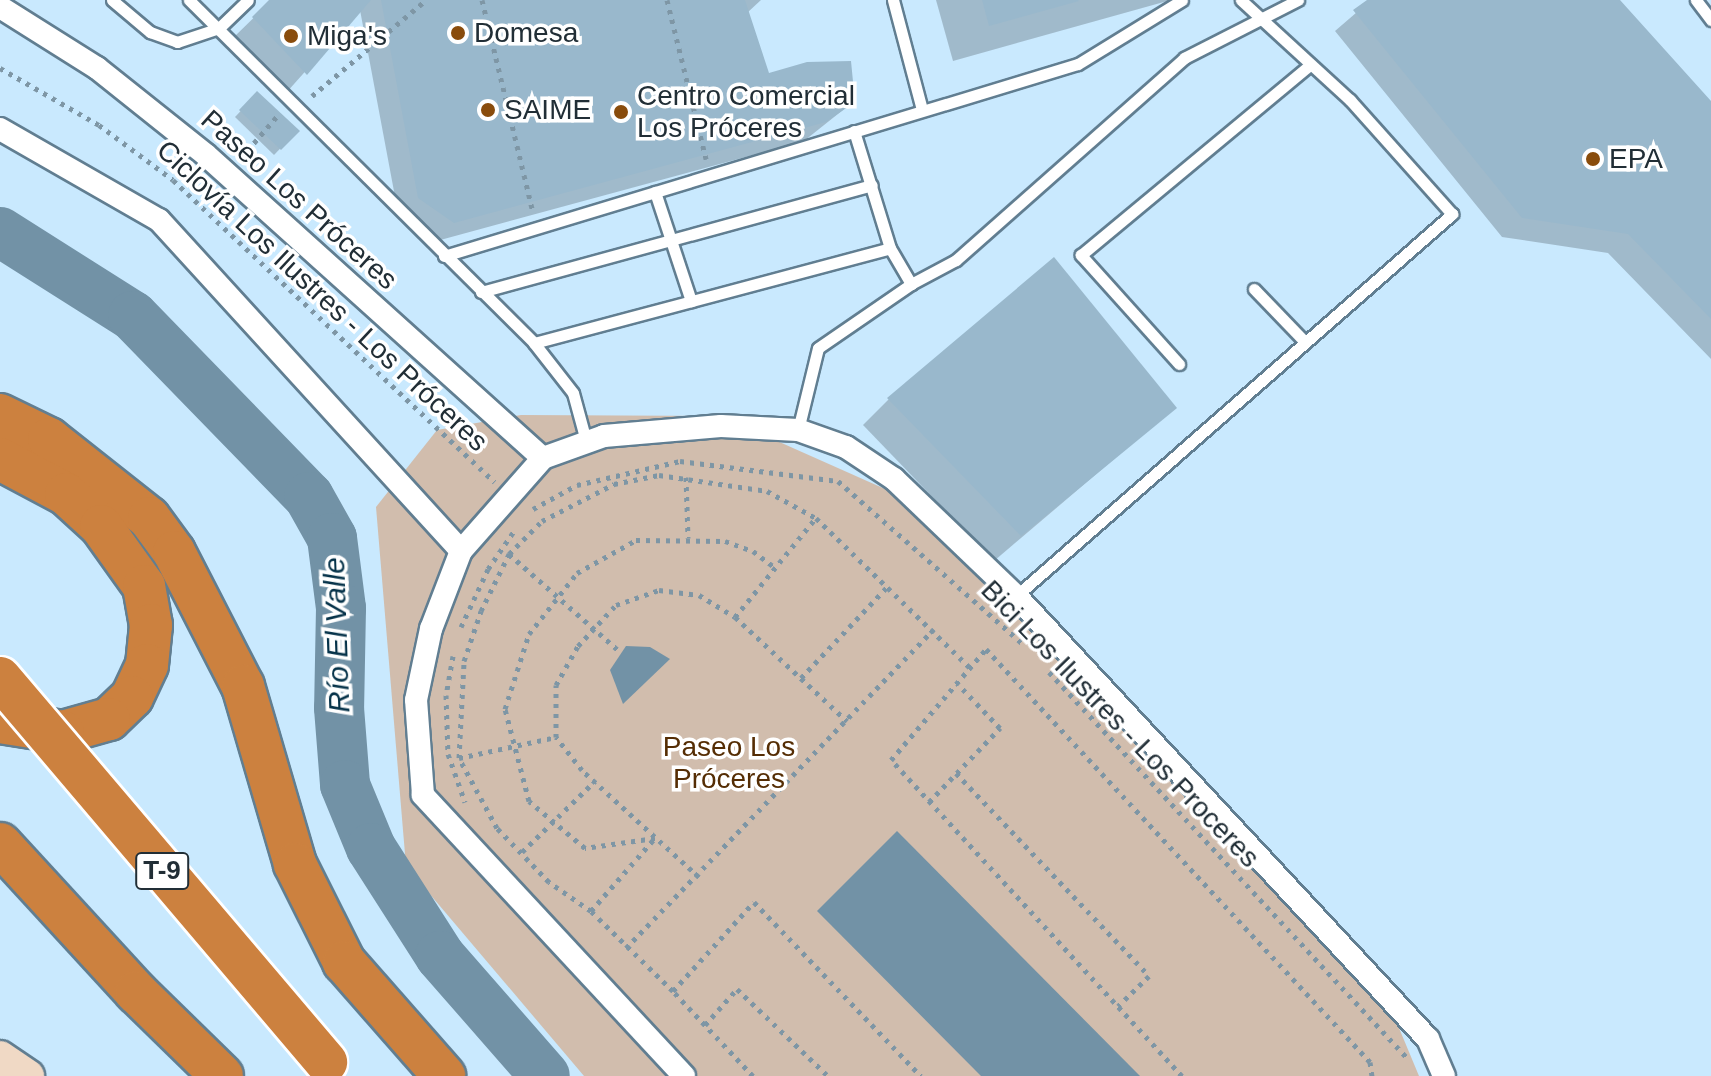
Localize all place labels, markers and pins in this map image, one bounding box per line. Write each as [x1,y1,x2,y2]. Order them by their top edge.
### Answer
place label: Domesa [474,16,578,50]
place label: Miga's [307,19,387,53]
marker: Domesa [449,24,467,42]
marker: Miga's [282,27,300,45]
place label: Centro Comercial Los Próceres [637,79,855,145]
place label: SAIME [504,93,591,127]
marker: SAIME [479,101,497,119]
marker: Centro Comercial Los Próceres [612,103,630,121]
place label: EPA [1609,142,1663,176]
marker: EPA [1584,150,1602,168]

